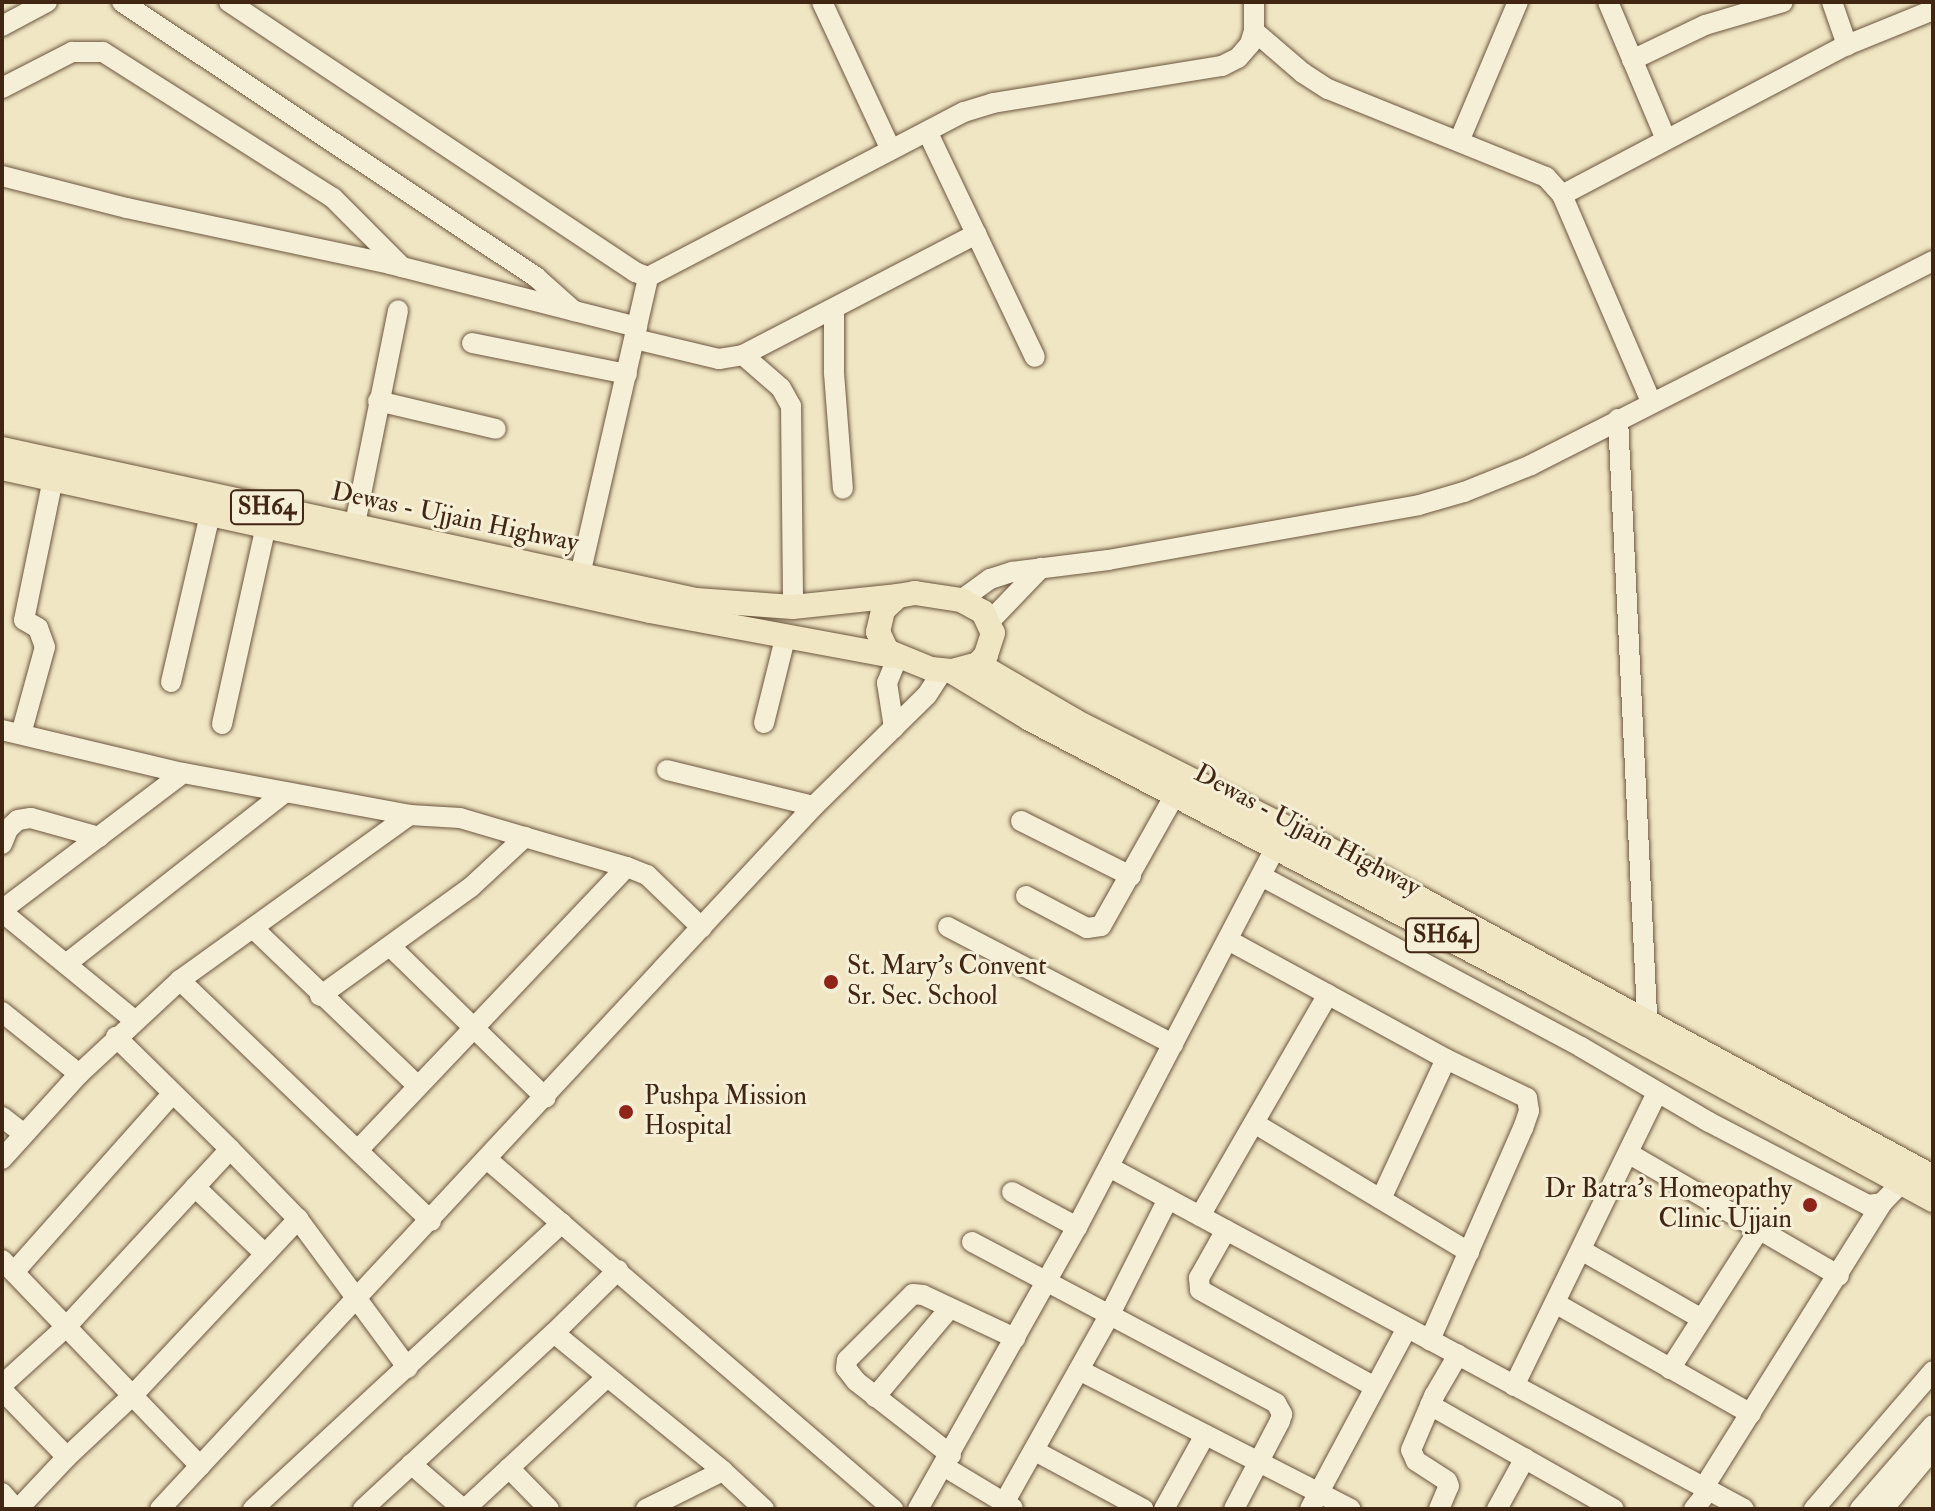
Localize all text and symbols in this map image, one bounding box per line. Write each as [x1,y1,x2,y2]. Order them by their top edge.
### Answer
street label: Dewas - Ujjain Highway [329,477,581,559]
road number: SH64 [229,487,305,527]
street label: Dewas - Ujjain Highway [1188,758,1426,904]
road number: SH64 [1404,915,1480,955]
place label: St. Mary's Convent Sr. Sec. School [847,951,1047,1012]
marker: St. Mary's Convent Sr. Sec. School [822,973,840,991]
place label: Pushpa Mission Hospital [644,1081,807,1142]
marker: Pushpa Mission Hospital [615,1101,637,1123]
place label: Dr Batra's Homeopathy Clinic Ujjain [1545,1174,1792,1236]
marker: Dr Batra's Homeopathy Clinic Ujjain [1799,1194,1821,1216]

